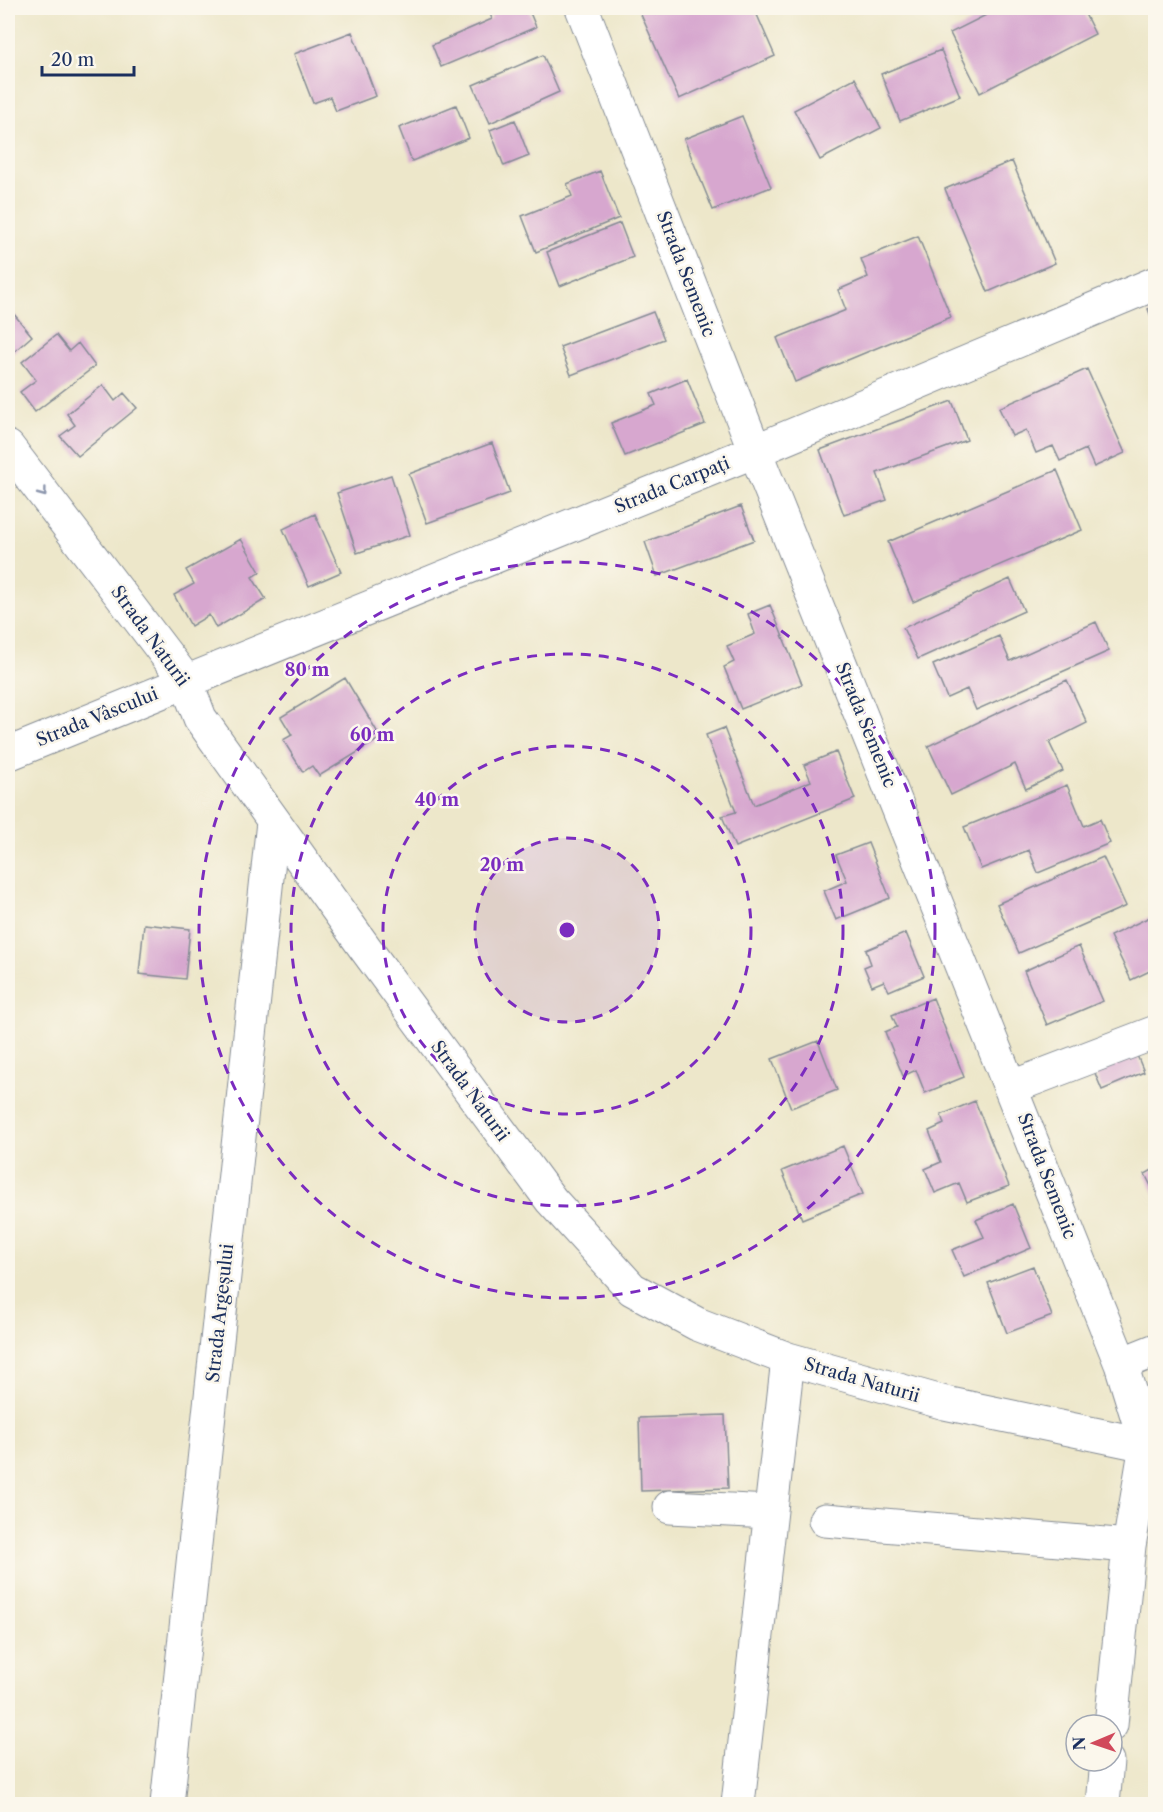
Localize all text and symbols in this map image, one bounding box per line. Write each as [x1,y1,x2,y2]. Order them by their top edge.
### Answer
scale bar [42,39,134,77]
text: 20 m [51,49,95,71]
street label: Strada Semenic [652,208,720,340]
street label: Strada Carpați [611,452,733,518]
one-way arrow [36,486,47,497]
street label: Strada Naturii [106,581,194,691]
text: 80 m [284,659,330,681]
street label: Strada Semenic [831,659,901,791]
street label: Strada Vâscului [33,682,162,751]
text: 60 m [350,724,394,746]
text: 40 m [415,789,459,811]
text: 20 m [480,854,524,876]
centre of rings [557,920,577,940]
street label: Strada Naturii [426,1036,514,1146]
street label: Strada Semenic [1013,1110,1081,1242]
street label: Strada Argeșului [202,1242,238,1384]
street label: Strada Naturii [802,1353,923,1407]
north arrow [1064,1713,1124,1773]
text: N [1069,1736,1089,1751]

